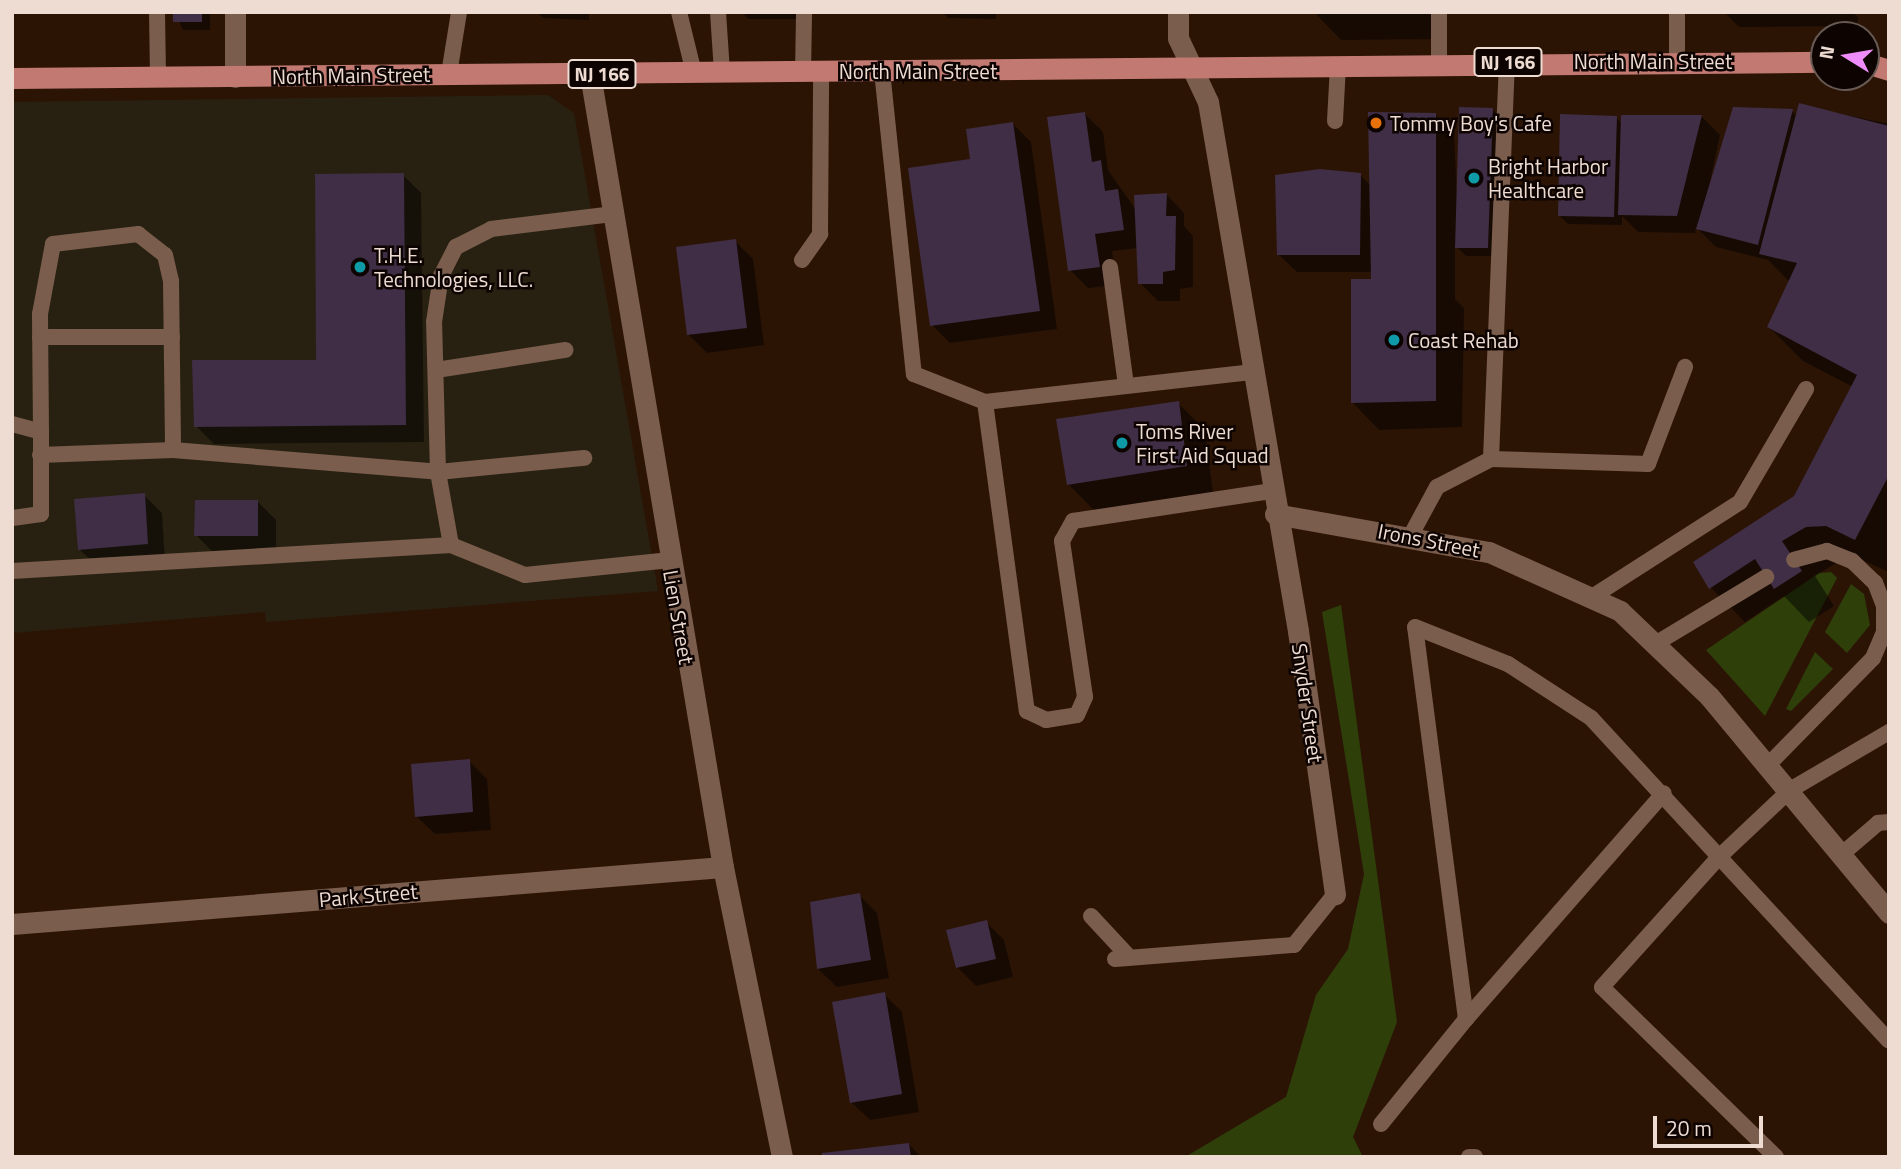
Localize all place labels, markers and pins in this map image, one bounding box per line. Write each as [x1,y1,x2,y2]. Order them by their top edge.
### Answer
place label: Tommy Boy's Cafe [1390,110,1552,136]
marker: Tommy Boy's Cafe [1368,115,1384,131]
place label: Bright Harbor Healthcare [1488,153,1608,203]
marker: Bright Harbor Healthcare [1466,170,1482,186]
place label: T.H.E. Technologies, LLC. [374,242,533,292]
marker: T.H.E. Technologies, LLC. [352,259,368,275]
place label: Coast Rehab [1408,327,1519,353]
marker: Coast Rehab [1386,332,1402,348]
place label: Toms River First Aid Squad [1136,418,1269,468]
marker: Toms River First Aid Squad [1114,435,1130,451]

